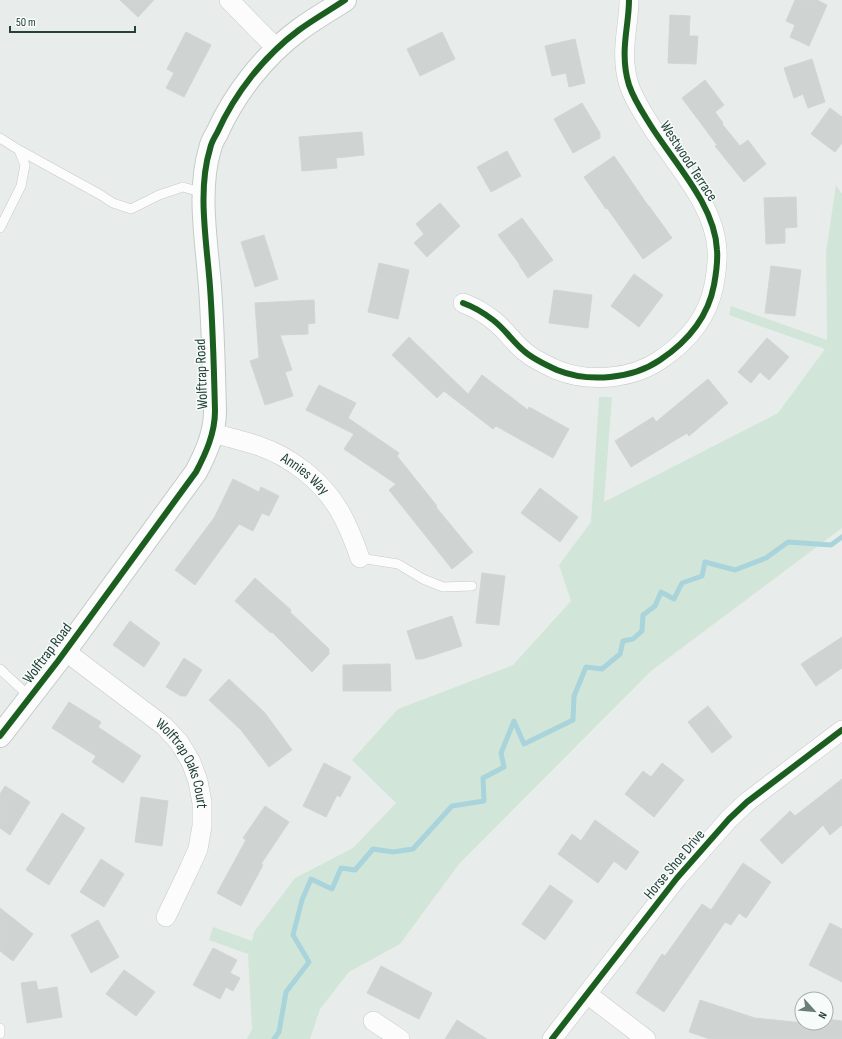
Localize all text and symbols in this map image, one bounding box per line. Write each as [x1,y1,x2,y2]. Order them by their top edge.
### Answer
scale bar [10,8,135,34]
text: 50 m [16,15,36,30]
street label: Westwood Terrace [656,117,722,205]
street label: Wolftrap Road [191,338,212,410]
street label: Annies Way [277,448,333,499]
street label: Wolftrap Road [18,619,76,687]
street label: Wolftrap Oaks Court [152,714,211,809]
street label: Horse Shoe Drive [640,826,709,903]
north arrow [794,991,834,1031]
text: N [815,1010,830,1021]

